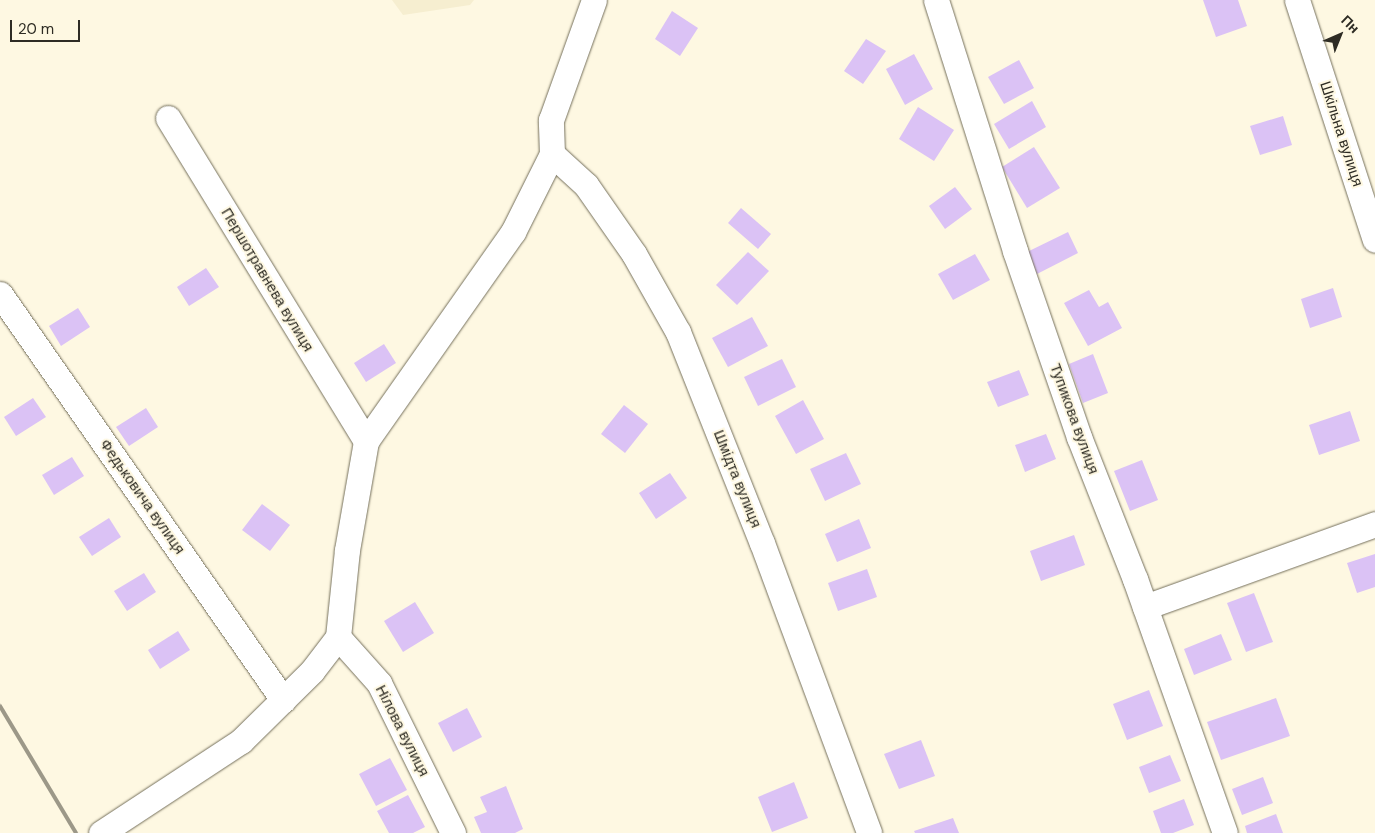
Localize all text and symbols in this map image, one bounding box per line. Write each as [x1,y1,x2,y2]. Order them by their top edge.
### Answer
scale bar [12,10,82,42]
north arrow [1315,10,1365,60]
text: Пн [1338,11,1363,37]
text: 20 m [18,19,54,39]
street label: Шкільна вулиця [1316,79,1366,189]
street label: Першотравнева вулиця [217,205,317,355]
street label: Тупикова вулиця [1046,361,1102,477]
street label: Шмідта вулиця [709,427,765,531]
street label: Федьковича вулиця [96,436,188,558]
street label: Нілова вулиця [371,682,433,780]

